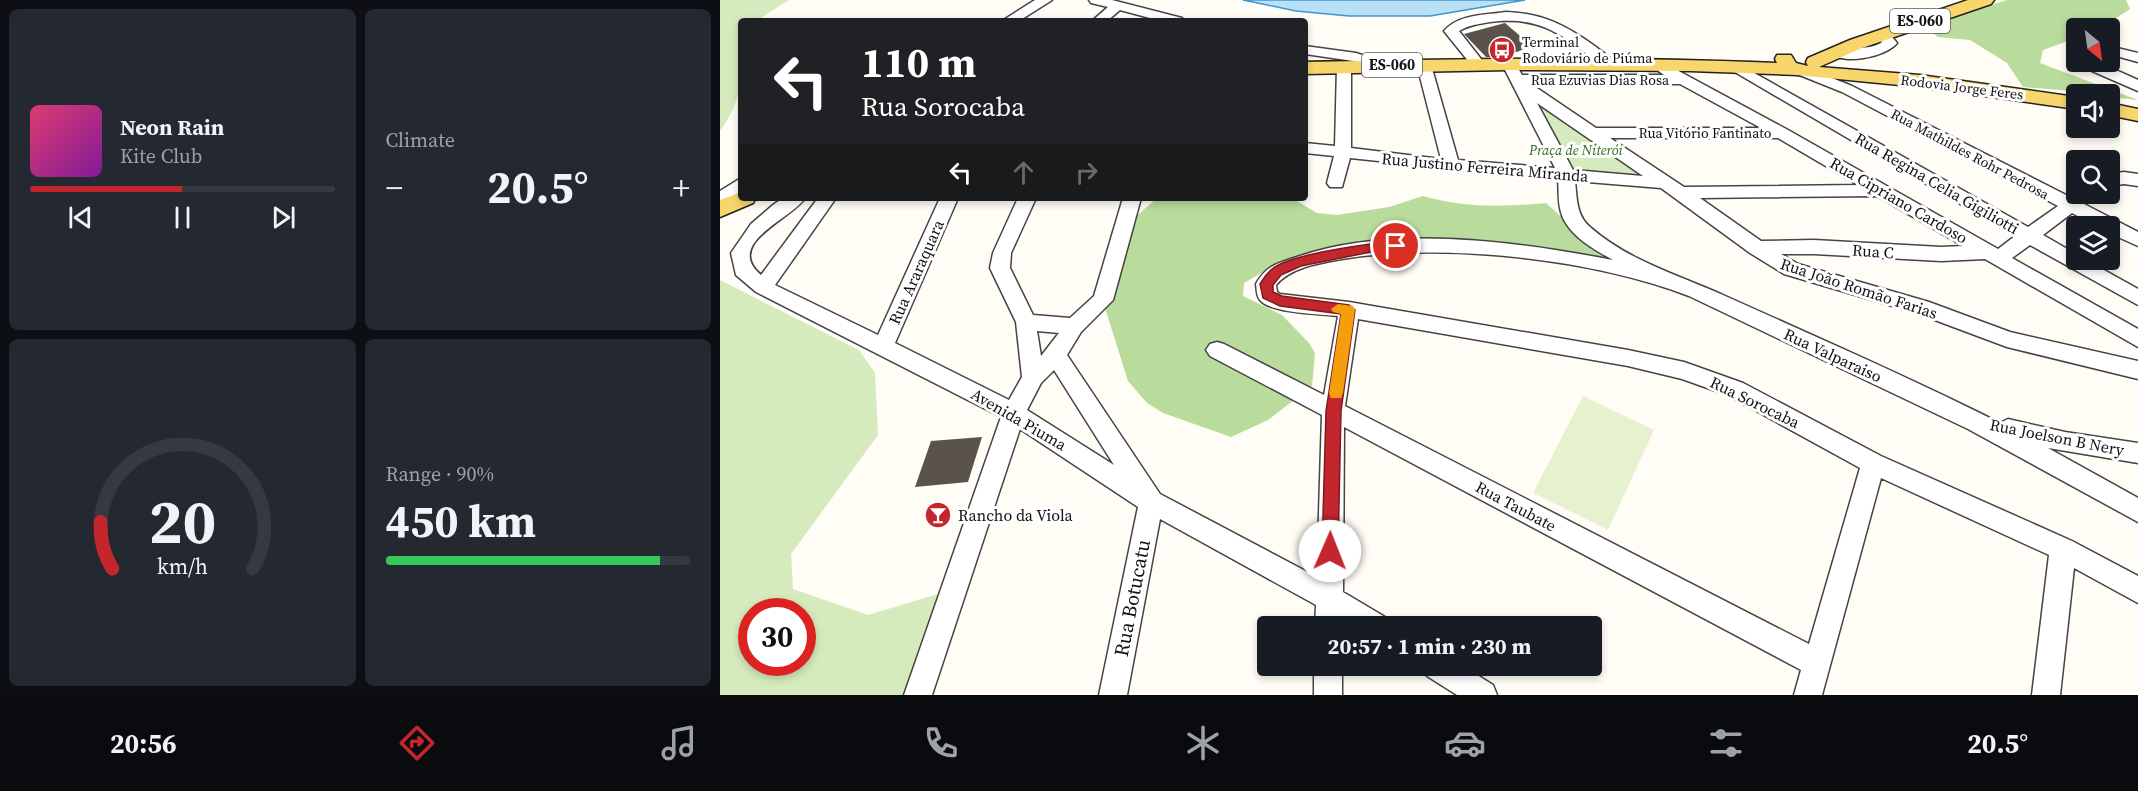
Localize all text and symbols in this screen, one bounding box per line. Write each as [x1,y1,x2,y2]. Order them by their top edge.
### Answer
road number: ES-060 [1890,9,1950,33]
north arrow [2066,18,2120,72]
map controls [2066,18,2120,270]
place label: Terminal Rodoviário de Piúma [1522,32,1653,68]
text: 110 m [861,33,976,91]
bus stop icon: Terminal Rodoviário de Piúma [1487,35,1517,65]
icon: left [762,42,840,120]
road number: ES-060 [1362,53,1422,77]
street label: Rua Ezuvias Dias Rosa [1531,70,1670,90]
street label: Rodovia Jorge Feres [1899,70,2025,104]
button: sound [2066,84,2120,138]
text: Rua Sorocaba [861,88,1025,125]
street label: Rua Mathildes Rohr Pedrosa [1887,104,2053,205]
text: Neon Rain [120,112,224,142]
street label: Rua Vitório Fantinato [1638,123,1772,143]
text: Climate [386,126,455,154]
street label: Rua Regina Celia Gigiliotti [1851,127,2023,239]
park label: Praça de Niterói [1528,140,1624,160]
text: Kite Club [120,142,202,170]
street label: Rua Justino Ferreira Miranda [1381,147,1590,187]
button: search [2066,150,2120,204]
street label: Rua Cipriano Cardoso [1826,152,1972,249]
text: 20.5° [487,156,588,218]
icon: left [944,156,977,189]
icon: ahead [1007,156,1040,189]
icon: right [1070,156,1103,189]
text: − [386,165,403,210]
text: + [673,165,690,210]
icon: previous [64,201,97,234]
icon: pause [166,201,199,234]
icon: next [267,201,300,234]
street label: Rua Araraquara [883,215,949,328]
button: layers [2066,216,2120,270]
pin [1370,220,1421,271]
icon: arrive [1379,229,1412,262]
street label: Rua C [1852,239,1894,263]
street label: Rua João Romão Farias [1778,252,1940,324]
street label: Rua Valparaiso [1780,323,1886,387]
street label: Rua Sorocaba [1707,371,1804,434]
street label: Avenida Piuma [967,383,1072,456]
street label: Rua Joelson B Nery [1988,413,2127,461]
text: Range · 90% [386,460,494,488]
street label: Rua Taubate [1472,476,1560,536]
text: 20 [148,478,216,564]
text: 450 km [386,490,536,552]
bar icon: Rancho da Viola [923,500,953,530]
place label: Rancho da Viola [958,504,1074,526]
position arrow [1298,519,1362,583]
street label: Rua Botucatu [1107,537,1157,659]
text: km/h [157,553,208,582]
speed limit sign: 30 [738,598,816,676]
text: 20:57 · 1 min · 230 m [1328,631,1531,661]
icon: directions [396,722,438,764]
icon: music [658,722,700,764]
icon: phone [920,722,962,764]
icon: climate [1182,722,1224,764]
icon: car [1444,722,1486,764]
icon: filters [1705,722,1747,764]
text: 20:56 [110,725,177,762]
text: 20.5° [1967,725,2028,762]

